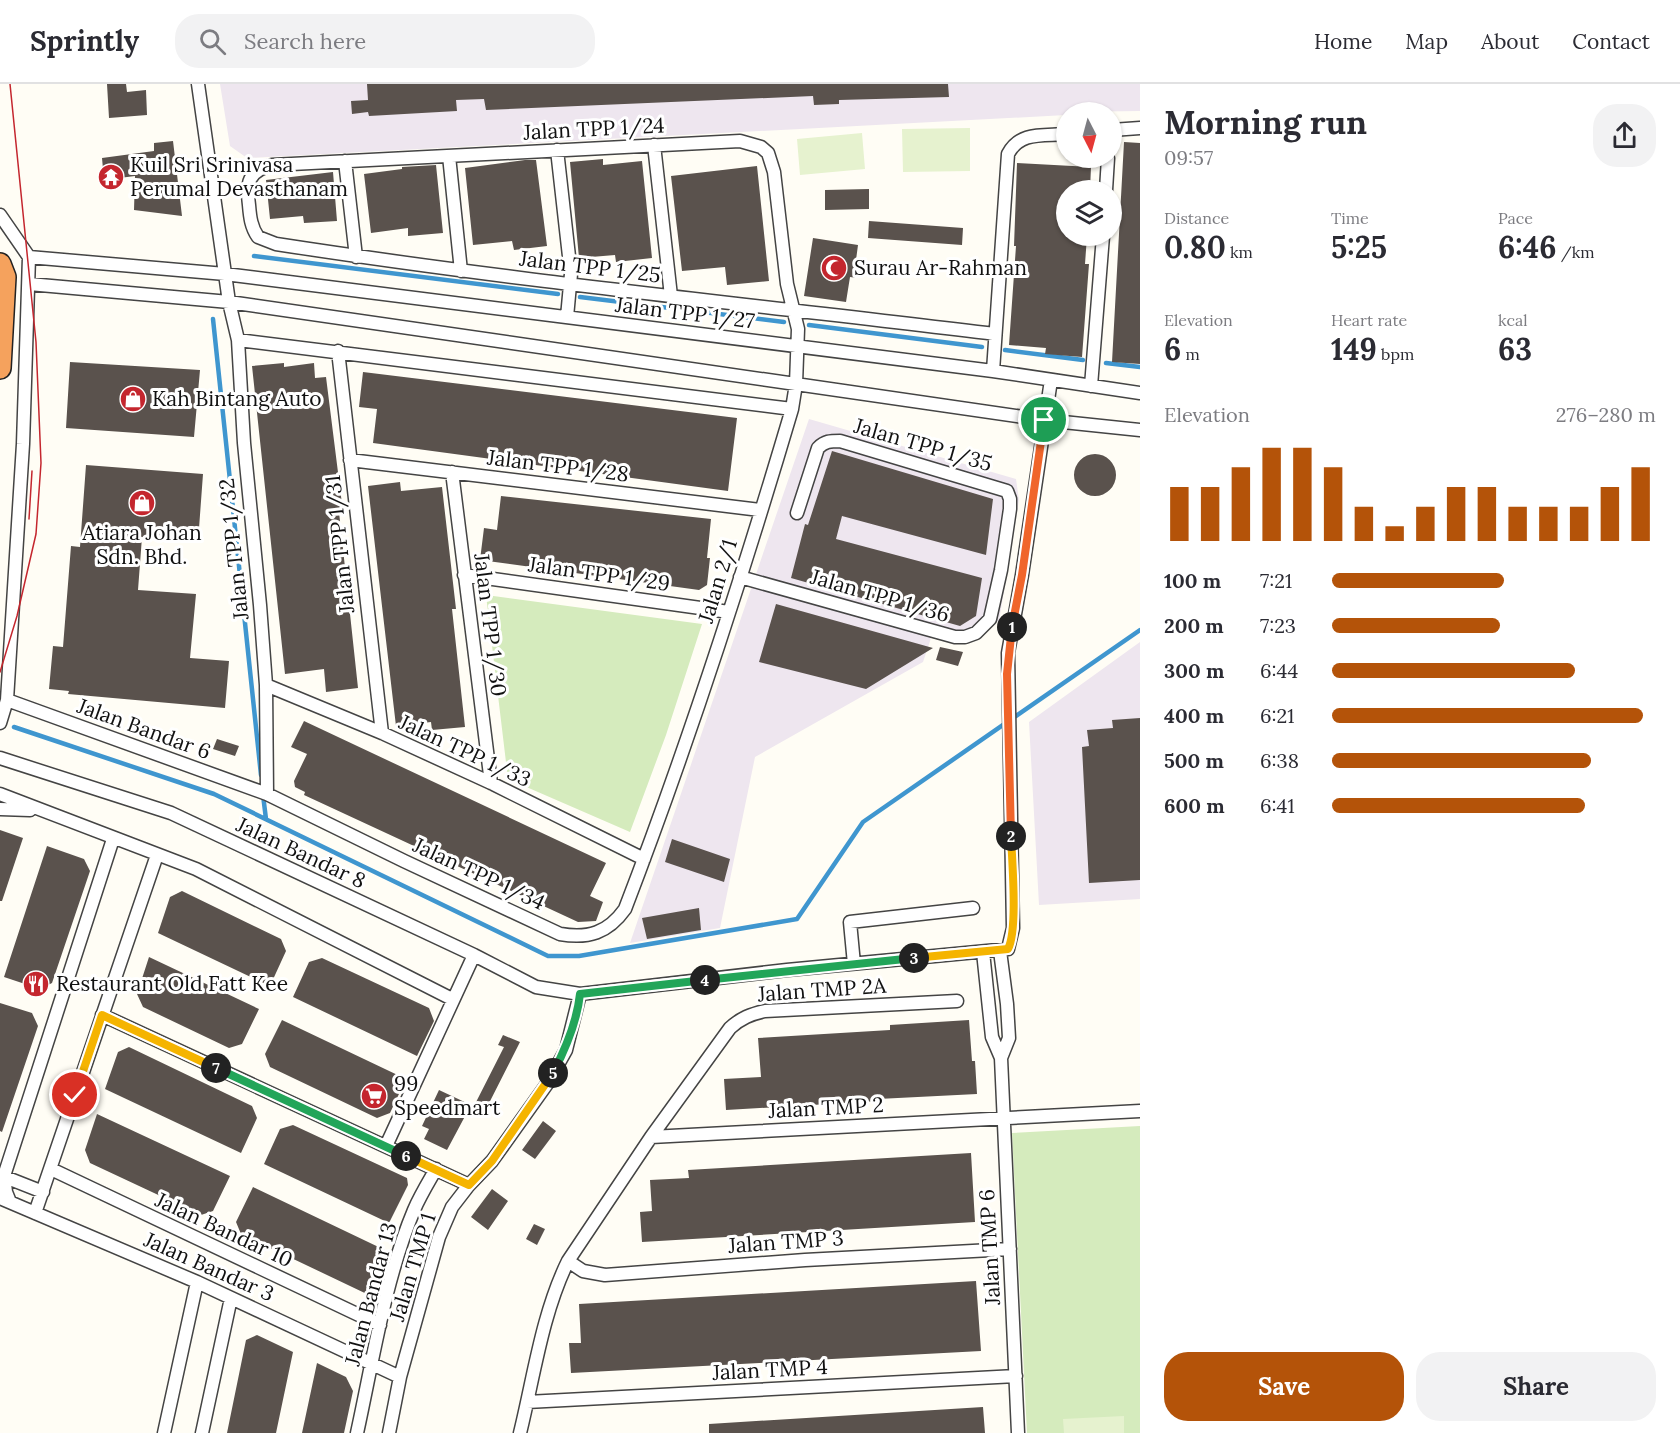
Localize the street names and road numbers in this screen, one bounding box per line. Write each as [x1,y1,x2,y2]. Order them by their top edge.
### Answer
street label: Jalan TPP 1/24 [522,111,665,146]
street label: Jalan TPP 1/25 [517,244,662,289]
street label: Jalan TPP 1/27 [613,290,757,334]
street label: Jalan TPP 1/35 [850,412,995,477]
street label: Jalan TPP 1/28 [485,443,630,488]
street label: Jalan TPP 1/31 [319,474,360,615]
street label: Jalan TPP 1/32 [213,477,254,622]
street label: Jalan 2/1 [692,536,743,627]
street label: Jalan TPP 1/29 [526,550,672,597]
street label: Jalan TPP 1/30 [468,551,513,698]
street label: Jalan TPP 1/36 [807,563,953,628]
street label: Jalan Bandar 6 [73,692,215,765]
street label: Jalan TPP 1/33 [394,708,536,793]
street label: Jalan Bandar 8 [231,810,370,894]
street label: Jalan TPP 1/34 [408,831,549,916]
street label: Jalan TMP 2A [756,971,888,1008]
street label: Jalan TMP 2 [767,1091,884,1124]
street label: Jalan Bandar 10 [150,1186,297,1273]
street label: Jalan TMP 6 [973,1188,1006,1307]
street label: Jalan TMP 1 [383,1209,442,1325]
street label: Jalan Bandar 13 [338,1219,403,1369]
street label: Jalan TMP 3 [726,1224,845,1259]
street label: Jalan Bandar 3 [139,1225,278,1307]
street label: Jalan TMP 4 [711,1353,828,1386]

